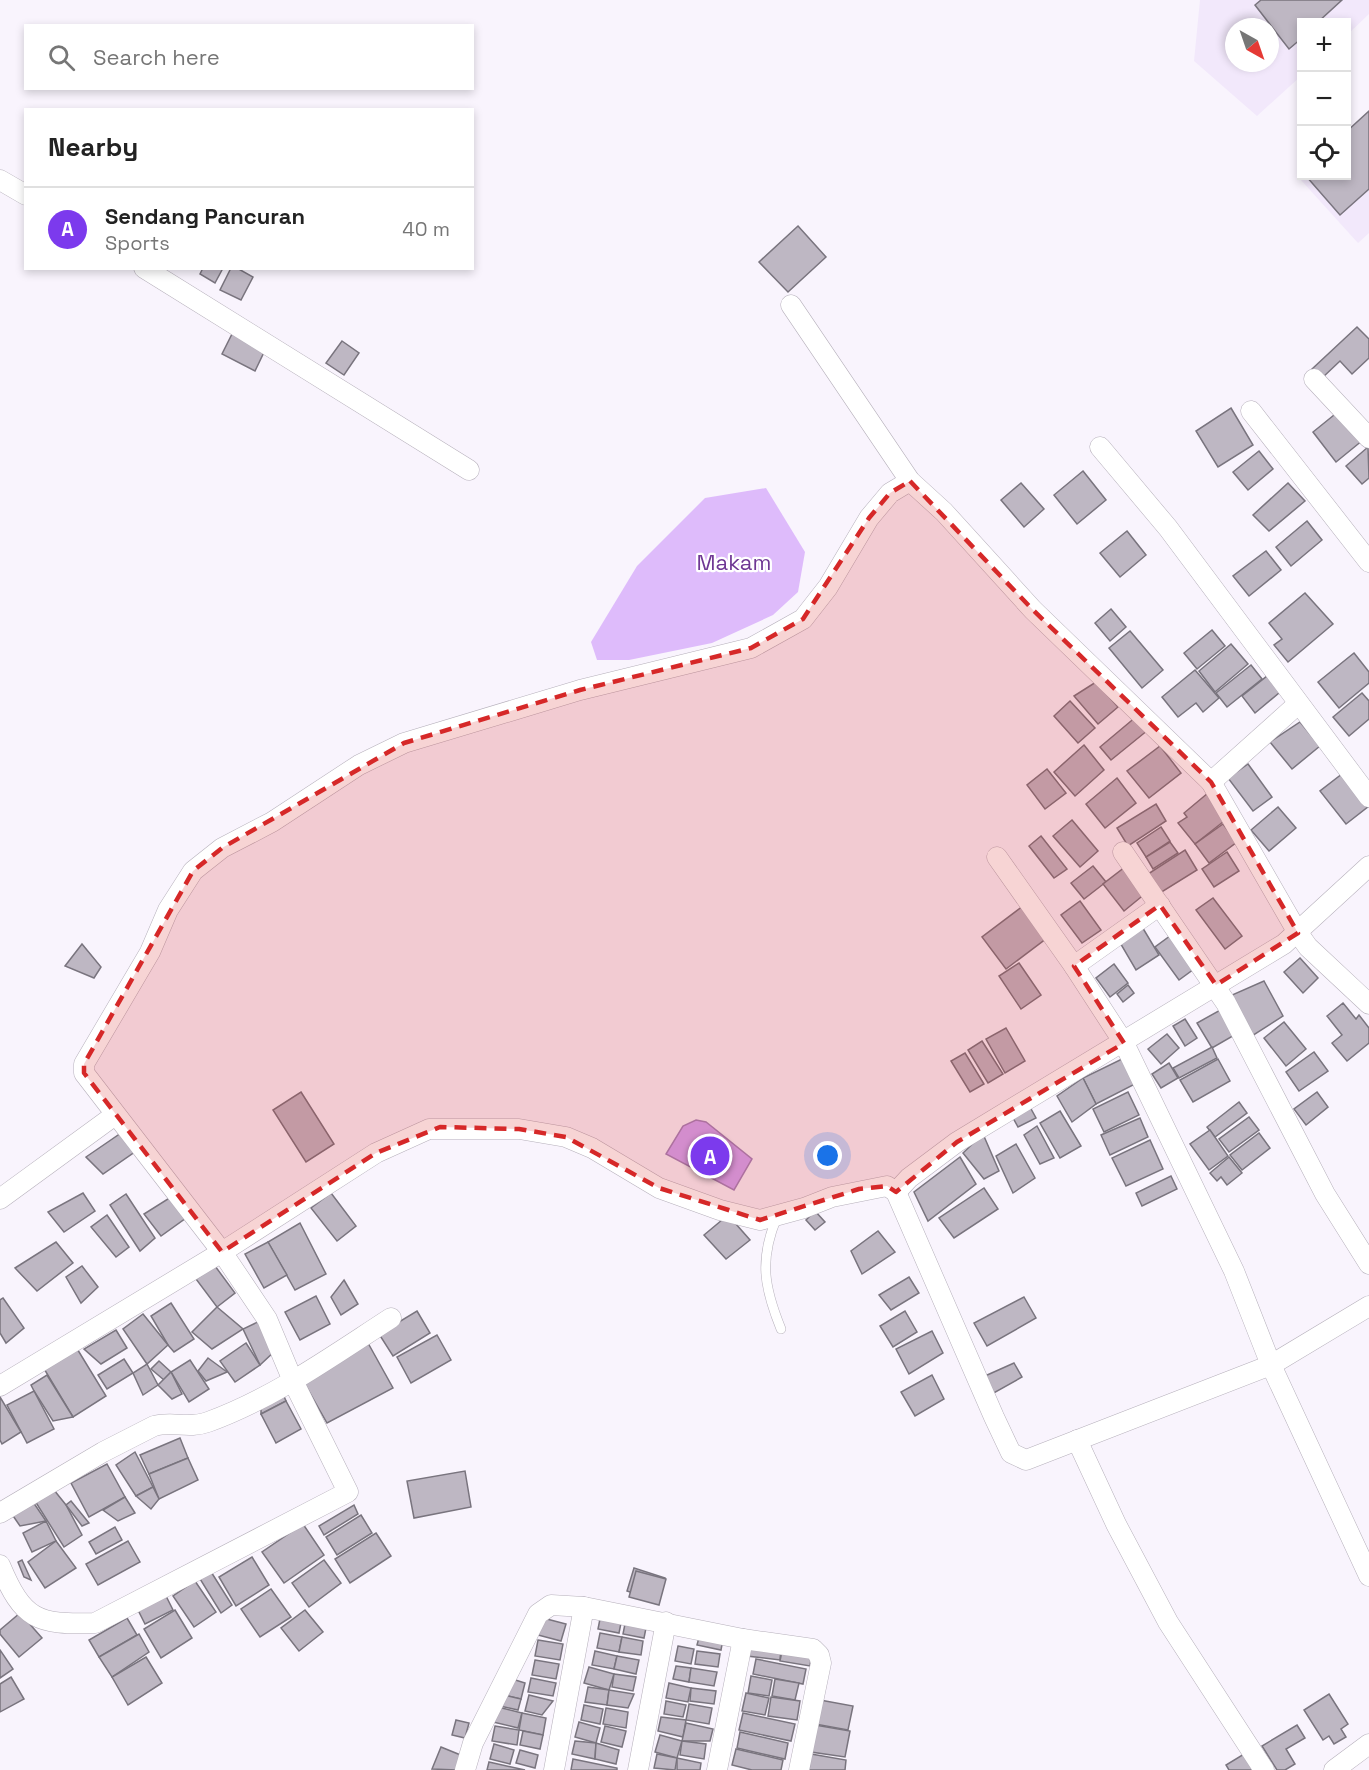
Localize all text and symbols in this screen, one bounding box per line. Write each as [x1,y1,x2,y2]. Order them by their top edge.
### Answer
north arrow [1225,18,1279,72]
map controls [1297,18,1351,180]
button: + [1297,18,1351,72]
search box [24,24,474,90]
icon: search [45,41,78,74]
text: Search here [93,43,220,71]
button: − [1297,72,1351,126]
button: locate [1297,126,1351,180]
text: Nearby [48,130,138,164]
text: Sendang Pancuran [105,202,305,230]
text: A [61,216,74,242]
text: 40 m [402,216,450,242]
text: Sports [105,230,170,256]
park label: Makam [697,548,771,576]
pin: A [690,1134,730,1178]
your location [813,1141,842,1170]

